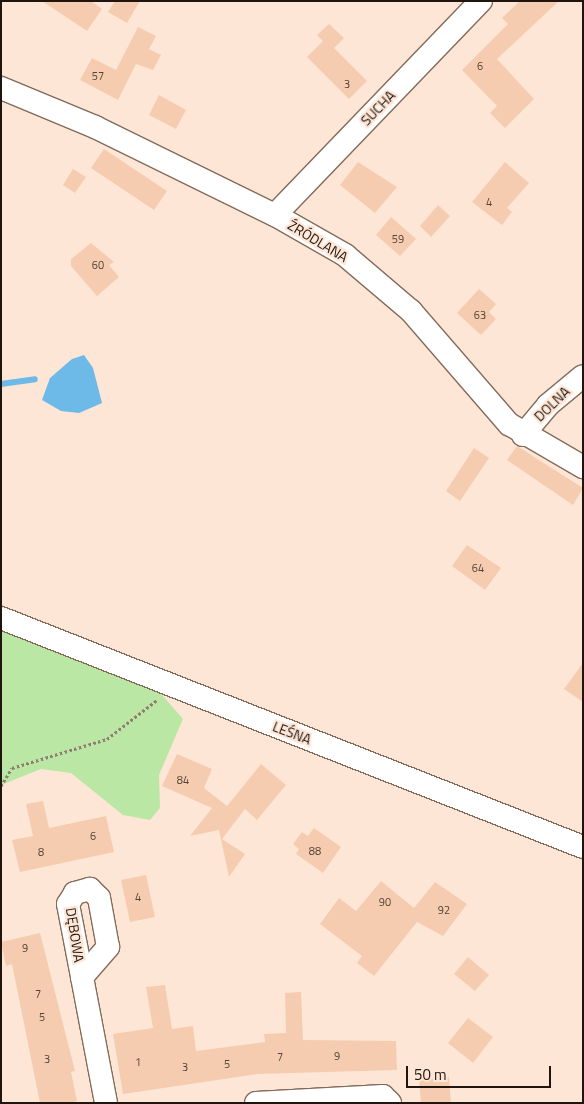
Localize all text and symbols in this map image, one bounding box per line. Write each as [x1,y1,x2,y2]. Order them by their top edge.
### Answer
house number: 6 [477,59,483,73]
house number: 57 [92,69,104,83]
house number: 3 [344,77,350,91]
street label: SUCHA [357,87,399,129]
house number: 4 [486,195,492,209]
street label: ŹRÓDLANA [285,216,351,266]
house number: 59 [392,232,404,246]
house number: 60 [92,258,104,272]
house number: 63 [474,308,486,322]
street label: DOLNA [531,383,573,425]
house number: 64 [472,561,484,575]
street label: LEŚNA [270,718,314,748]
house number: 84 [177,773,189,787]
house number: 6 [90,829,96,843]
house number: 88 [309,844,321,858]
house number: 8 [38,845,44,859]
house number: 4 [135,890,141,904]
house number: 90 [379,895,391,909]
house number: 92 [438,903,450,917]
street label: DĘBOWA [62,907,88,963]
house number: 9 [22,941,28,955]
house number: 7 [35,987,41,1001]
house number: 5 [39,1010,45,1024]
house number: 9 [334,1049,340,1063]
house number: 7 [277,1050,283,1064]
house number: 3 [44,1052,50,1066]
house number: 1 [135,1055,141,1069]
scale bar [409,1056,554,1088]
house number: 5 [224,1057,230,1071]
house number: 3 [182,1060,188,1074]
text: 50 m [414,1063,447,1086]

